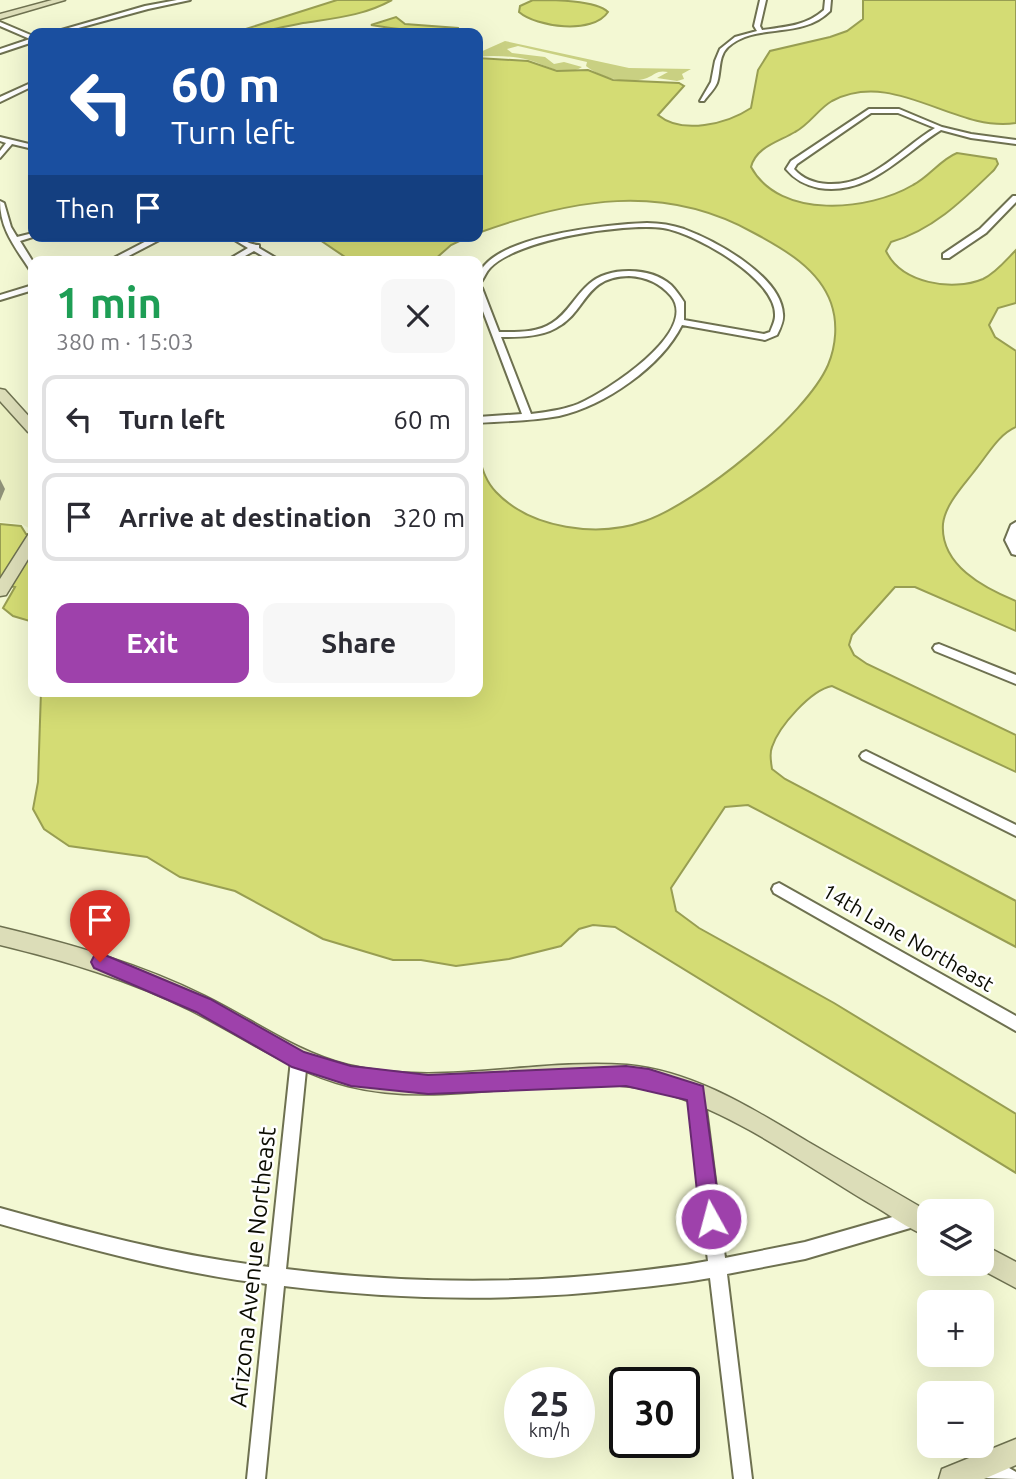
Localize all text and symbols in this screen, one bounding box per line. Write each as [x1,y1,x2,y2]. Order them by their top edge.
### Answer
icon: left [56,56,147,147]
text: 60 m [171,56,280,111]
text: Turn left [171,114,295,150]
icon: arrive [129,189,167,227]
text: Then [56,194,115,223]
text: 1 min [56,279,162,326]
button: close [381,279,455,353]
text: 380 m · 15:03 [56,329,194,354]
icon: left [60,400,98,438]
text: Turn left [119,405,225,434]
text: 60 m [393,405,451,434]
icon: arrive [60,498,98,536]
text: Arrive at destination [119,503,372,532]
text: 320 m [393,503,465,532]
button: Exit [56,603,249,683]
button: Share [263,603,455,683]
street label: 14th Lane Northeast [819,878,998,996]
pin [70,890,130,962]
icon: arrive [81,901,119,939]
street label: Arizona Avenue Northeast [224,1125,281,1409]
position arrow [674,1182,748,1256]
map controls [917,1199,994,1458]
button: layers [917,1199,994,1276]
button: + [917,1290,994,1367]
speed limit sign: 30 [609,1367,700,1458]
button: − [917,1381,994,1458]
text: 25 [530,1383,569,1423]
text: km/h [529,1420,570,1440]

